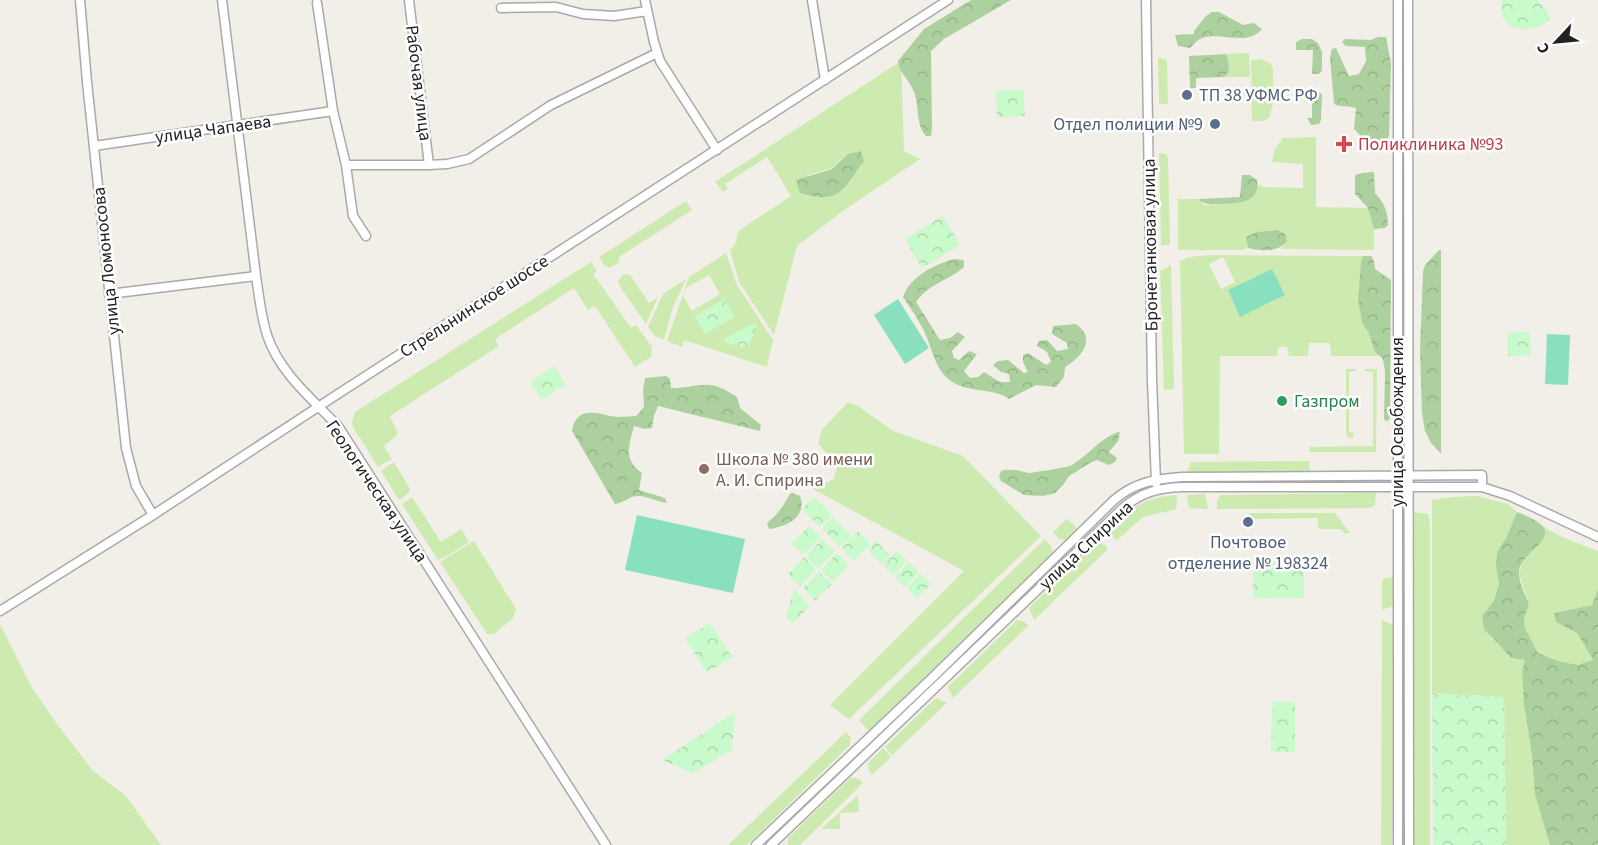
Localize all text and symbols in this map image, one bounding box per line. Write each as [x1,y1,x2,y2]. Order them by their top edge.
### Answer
north arrow [1526,12,1586,72]
street label: Рабочая улица [399,24,438,142]
text: С [1531,39,1555,57]
place label: ТП 38 УФМС РФ [1199,83,1318,108]
marker: ТП 38 УФМС РФ [1180,88,1194,102]
street label: улица Чапаева [153,109,273,150]
place label: Отдел полиции №9 [1053,112,1203,137]
marker: Отдел полиции №9 [1208,117,1222,131]
place label: Поликлиника №93 [1358,132,1503,157]
marker: Поликлиника №93 [1335,135,1353,153]
street label: Бронетанковая улица [1136,158,1165,332]
street label: улица Ломоносова [86,186,127,336]
street label: Стрельнинское шоссе [395,249,554,364]
street label: улица Освобождения [1385,337,1410,507]
place label: Газпром [1294,389,1360,414]
marker: Газпром [1275,394,1289,408]
street label: Геологическая улица [320,415,434,567]
place label: Школа № 380 имени А. И. Спирина [716,447,873,493]
marker: Школа № 380 имени А. И. Спирина [697,462,711,476]
street label: улица Спирина [1034,495,1139,596]
marker: Почтовое отделение № 198324 [1241,515,1255,529]
place label: Почтовое отделение № 198324 [1168,530,1328,576]

